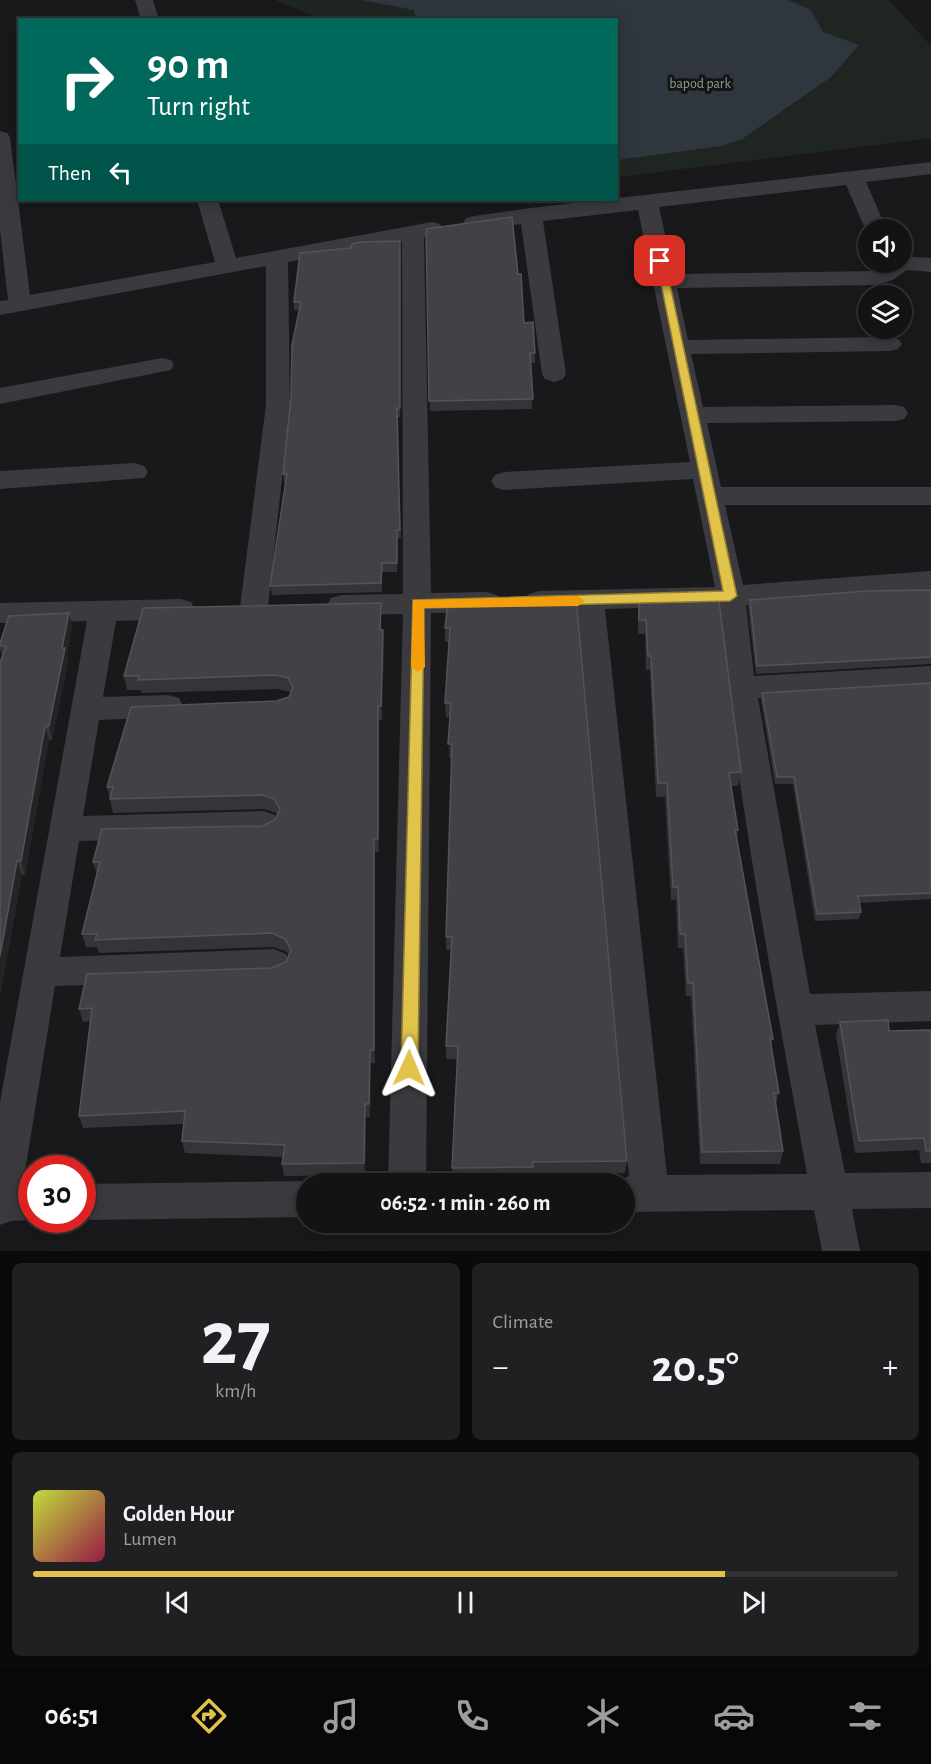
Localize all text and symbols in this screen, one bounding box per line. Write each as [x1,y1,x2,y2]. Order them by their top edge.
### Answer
icon: right [48,42,126,120]
text: 90 m [147,44,229,86]
park label: bapod park [669,77,731,91]
text: Turn right [147,93,250,120]
icon: left [104,156,137,189]
text: Then [48,162,92,184]
map controls [858,219,912,339]
button: sound [858,219,912,273]
pin [634,235,685,286]
icon: arrive [643,244,676,277]
button: layers [858,285,912,339]
position arrow [377,1036,441,1100]
speed limit sign: 30 [18,1155,96,1233]
text: 06:52 · 1 min · 260 m [380,1192,551,1214]
text: 27 [201,1301,271,1379]
text: Climate [493,1312,553,1332]
text: 20.5° [651,1345,739,1390]
text: − [493,1351,508,1384]
text: + [882,1351,898,1384]
text: km/h [215,1381,256,1401]
text: Golden Hour [123,1503,234,1525]
text: Lumen [123,1529,177,1549]
icon: previous [161,1586,194,1619]
icon: pause [449,1586,482,1619]
icon: next [737,1586,770,1619]
icon: directions [188,1695,230,1737]
icon: music [320,1695,362,1737]
icon: phone [451,1695,493,1737]
icon: climate [582,1695,624,1737]
icon: car [713,1695,755,1737]
icon: filters [844,1695,886,1737]
text: 06:51 [45,1702,99,1729]

